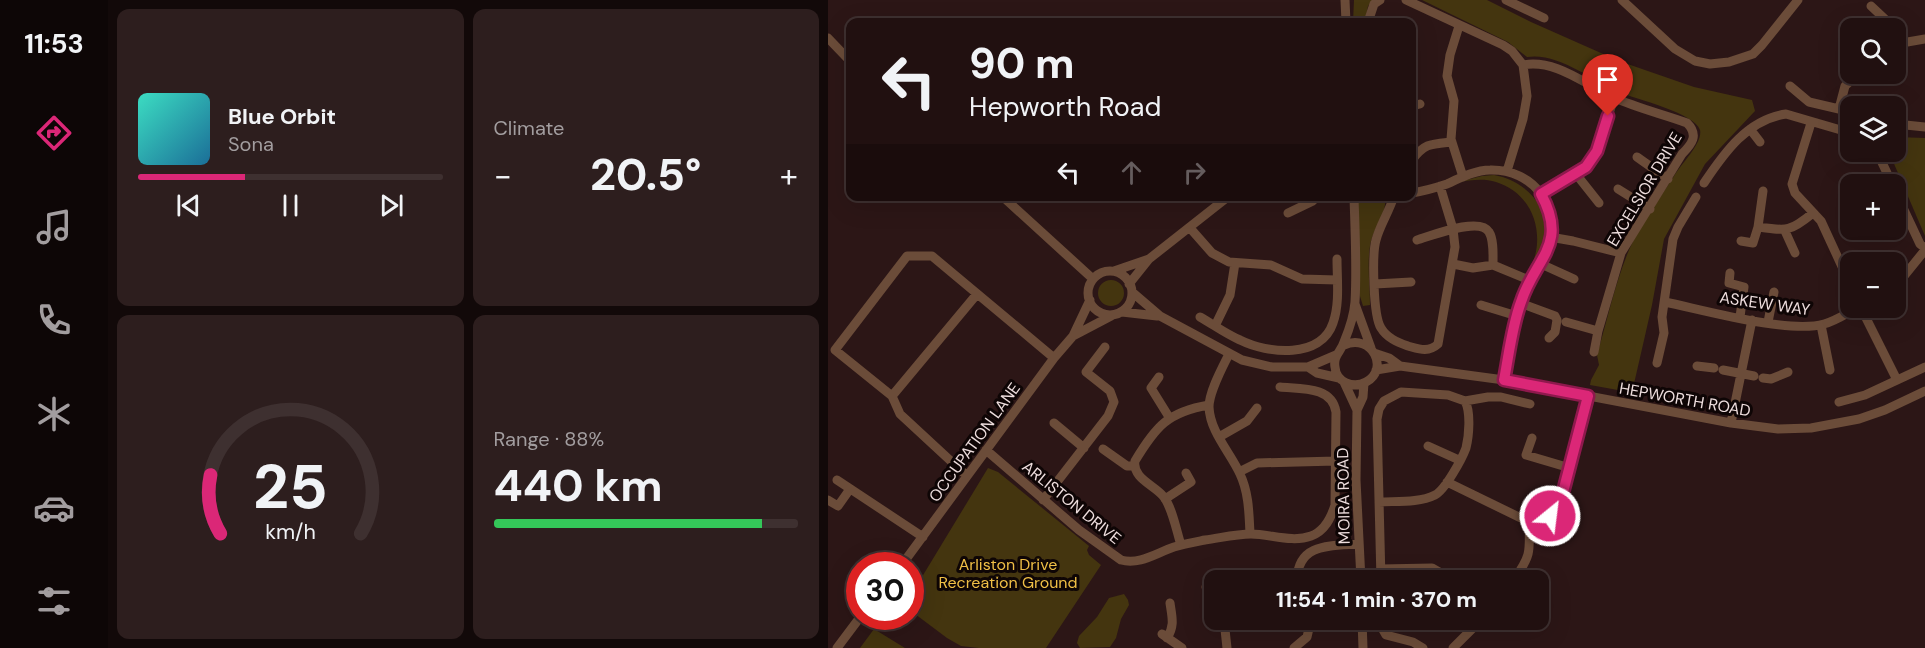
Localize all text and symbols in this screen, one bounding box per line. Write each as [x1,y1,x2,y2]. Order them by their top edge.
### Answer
map controls [1840,18,1906,318]
button: search [1840,18,1906,84]
text: 11:53 [24,26,84,61]
text: 90 m [969,36,1075,91]
icon: left [870,42,948,120]
pin [1582,54,1633,116]
icon: arrive [1591,63,1624,96]
text: Hepworth Road [969,89,1161,124]
button: layers [1840,96,1906,162]
text: Blue Orbit [228,102,336,131]
icon: directions [33,112,75,154]
text: Climate [494,115,564,141]
street label: EXCELSIOR DRIVE [1602,128,1687,250]
text: Sona [228,131,274,157]
text: 20.5° [590,145,701,204]
text: − [494,154,512,197]
text: + [780,154,798,197]
icon: left [1052,156,1085,189]
icon: ahead [1115,156,1148,189]
icon: right [1178,156,1211,189]
button: + [1840,174,1906,240]
icon: previous [172,189,205,222]
icon: pause [274,189,307,222]
icon: next [375,189,408,222]
icon: music [33,206,75,248]
button: − [1840,252,1906,318]
street label: ASKEW WAY [1718,287,1812,320]
icon: phone [33,299,75,341]
street label: OCCUPATION LANE [924,378,1025,506]
street label: HEPWORTH ROAD [1618,378,1752,421]
icon: climate [33,393,75,435]
text: Range · 88% [494,426,604,452]
text: 25 [253,446,328,527]
street label: MOIRA ROAD [1332,447,1355,545]
text: 440 km [494,456,663,515]
street label: ARLISTON DRIVE [1018,456,1125,549]
position arrow [1518,484,1582,548]
icon: car [33,487,75,529]
text: km/h [265,518,316,546]
speed limit sign: 30 [846,552,924,630]
park label: Arliston Drive Recreation Ground [938,554,1078,593]
icon: filters [33,580,75,622]
text: 11:54 · 1 min · 370 m [1276,585,1477,614]

